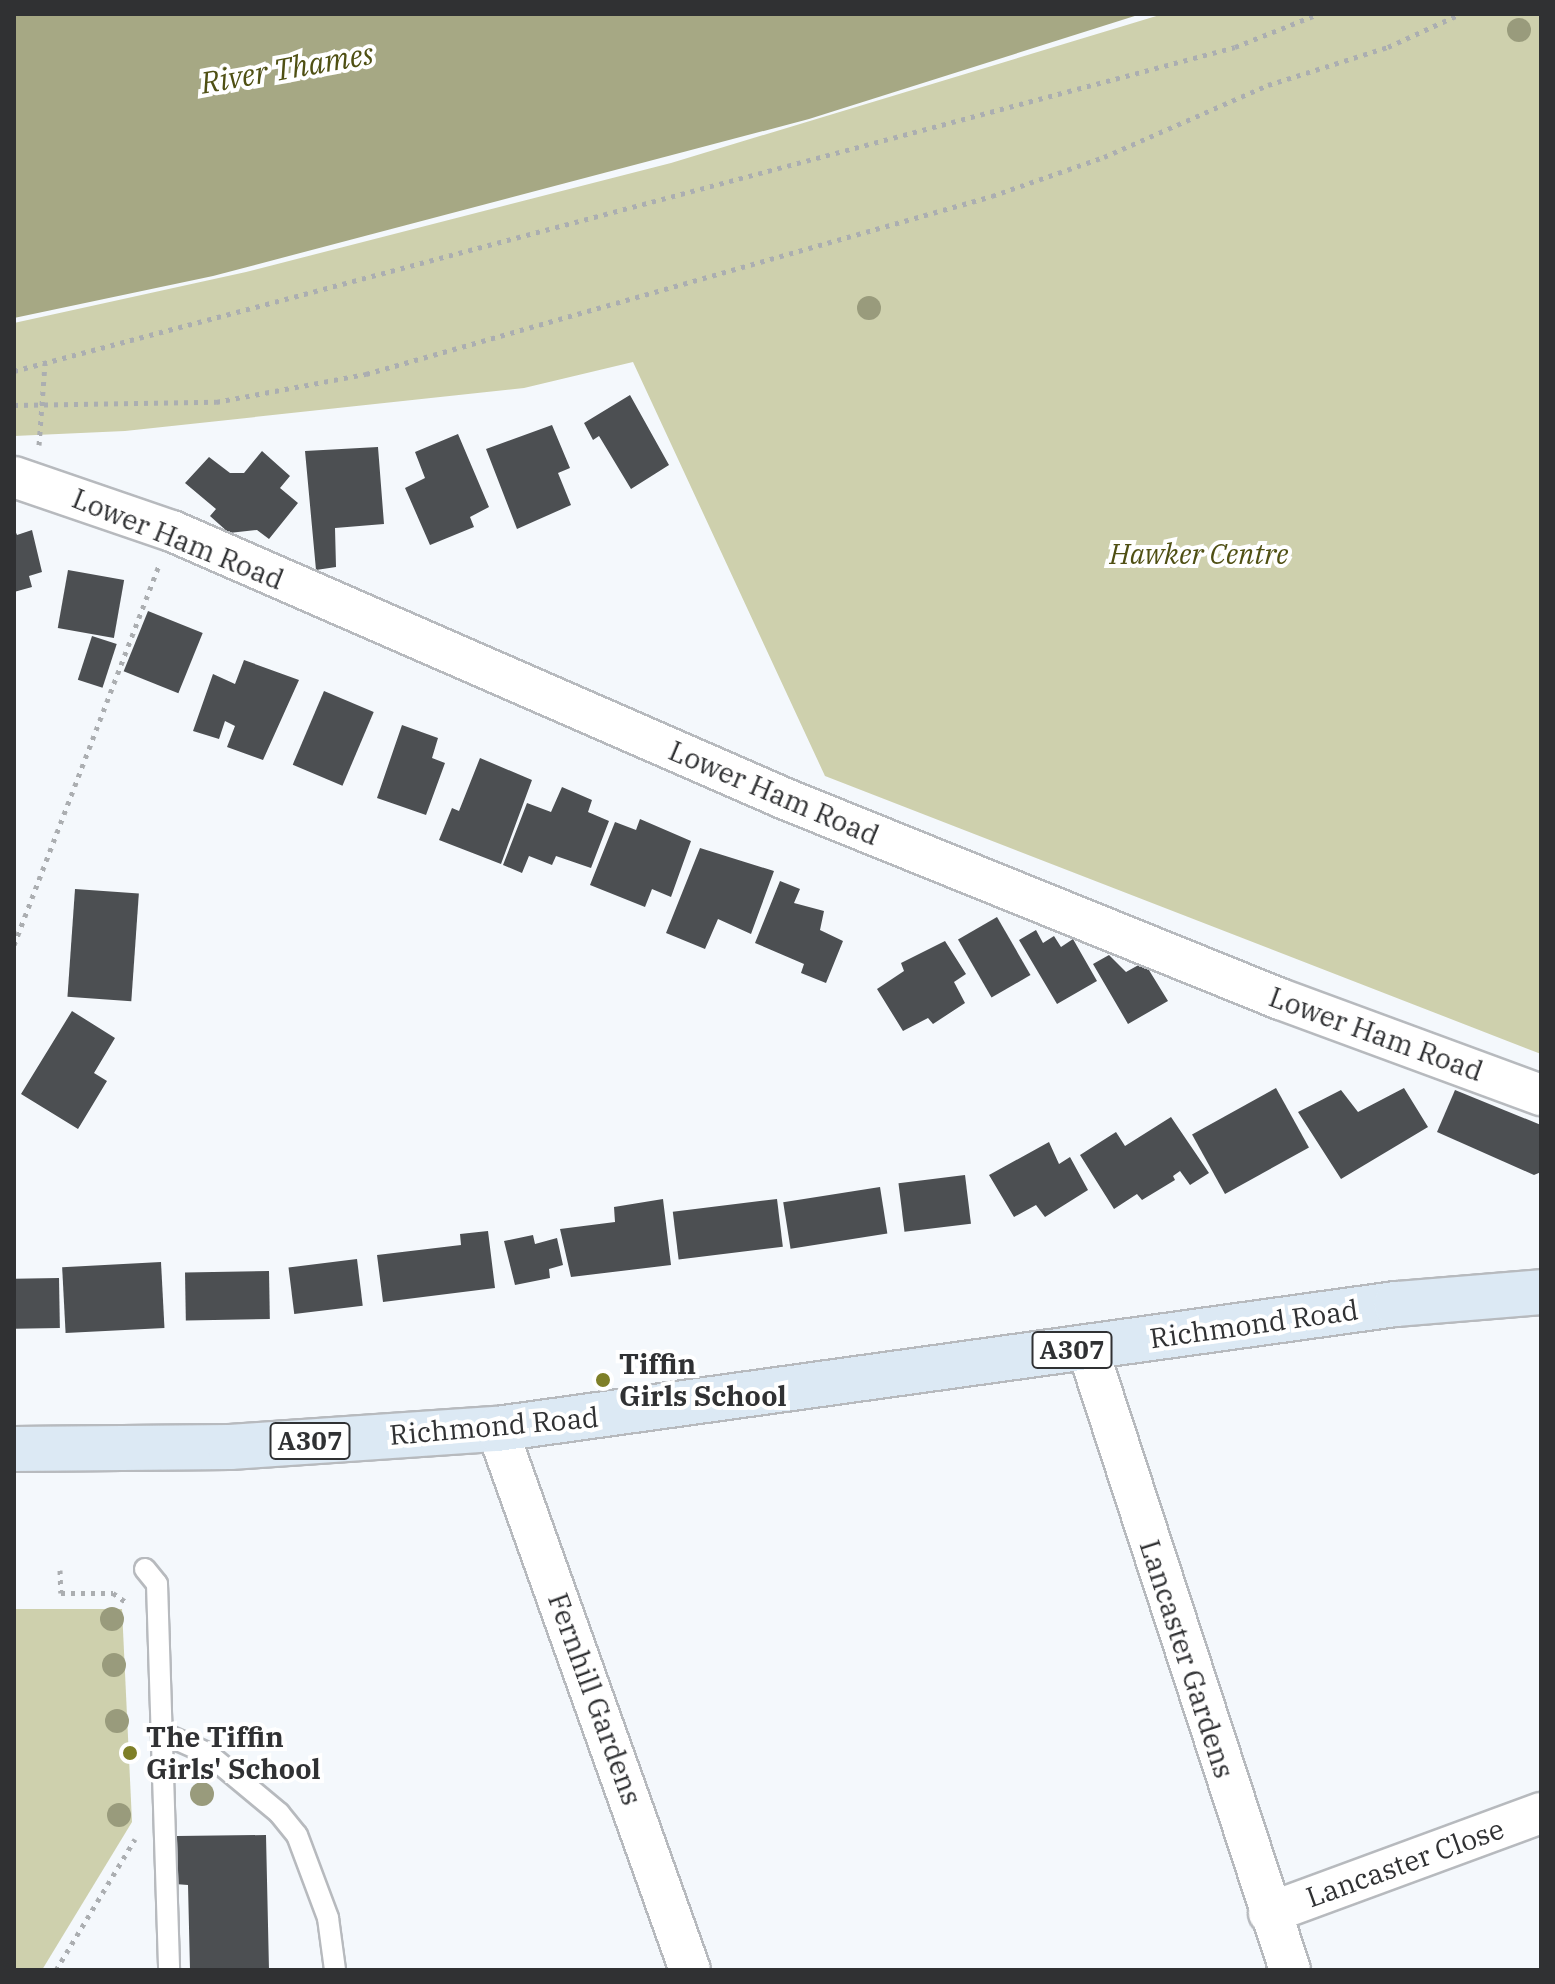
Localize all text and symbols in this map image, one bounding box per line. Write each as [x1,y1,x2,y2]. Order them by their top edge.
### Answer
water label: River Thames [198,35,376,101]
street label: Lower Ham Road [67,481,289,597]
park label: Hawker Centre [1109,537,1289,571]
street label: Lower Ham Road [664,734,884,852]
street label: Lower Ham Road [1265,980,1487,1088]
street label: Richmond Road [1148,1293,1360,1355]
road number: A307 [1030,1328,1114,1372]
place label: Tiffin Girls School [619,1347,787,1413]
marker: Tiffin Girls School [594,1371,612,1389]
street label: Richmond Road [388,1400,600,1452]
road number: A307 [268,1419,352,1463]
street label: Lancaster Gardens [1133,1536,1241,1782]
street label: Fernhill Gardens [541,1588,649,1810]
place label: The Tiffin Girls' School [146,1720,321,1786]
marker: The Tiffin Girls' School [121,1744,139,1762]
street label: Lancaster Close [1302,1812,1508,1914]

